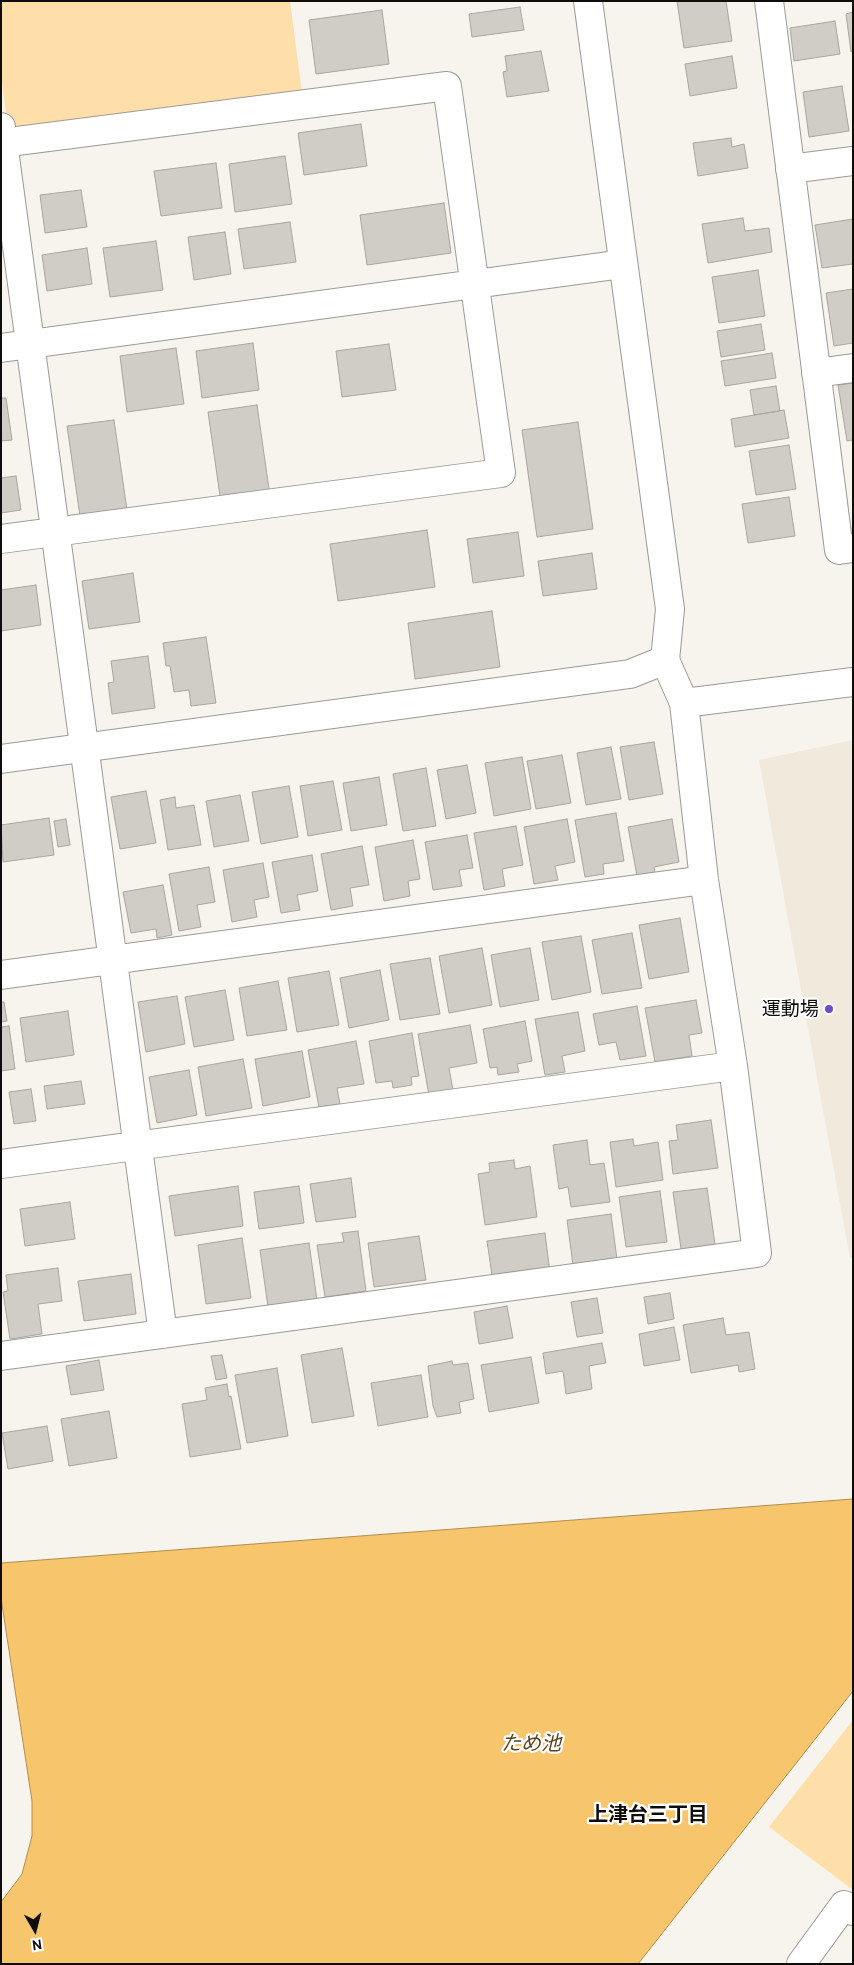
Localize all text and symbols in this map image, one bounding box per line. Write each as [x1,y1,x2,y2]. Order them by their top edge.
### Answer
place label: 運動場 [762,998,819,1020]
marker: 運動場 [823,1003,835,1015]
water label: ため池 [501,1732,561,1756]
district label: 上津台三丁目 [588,1803,708,1827]
north arrow [10,1905,60,1955]
text: N [31,1935,43,1954]

